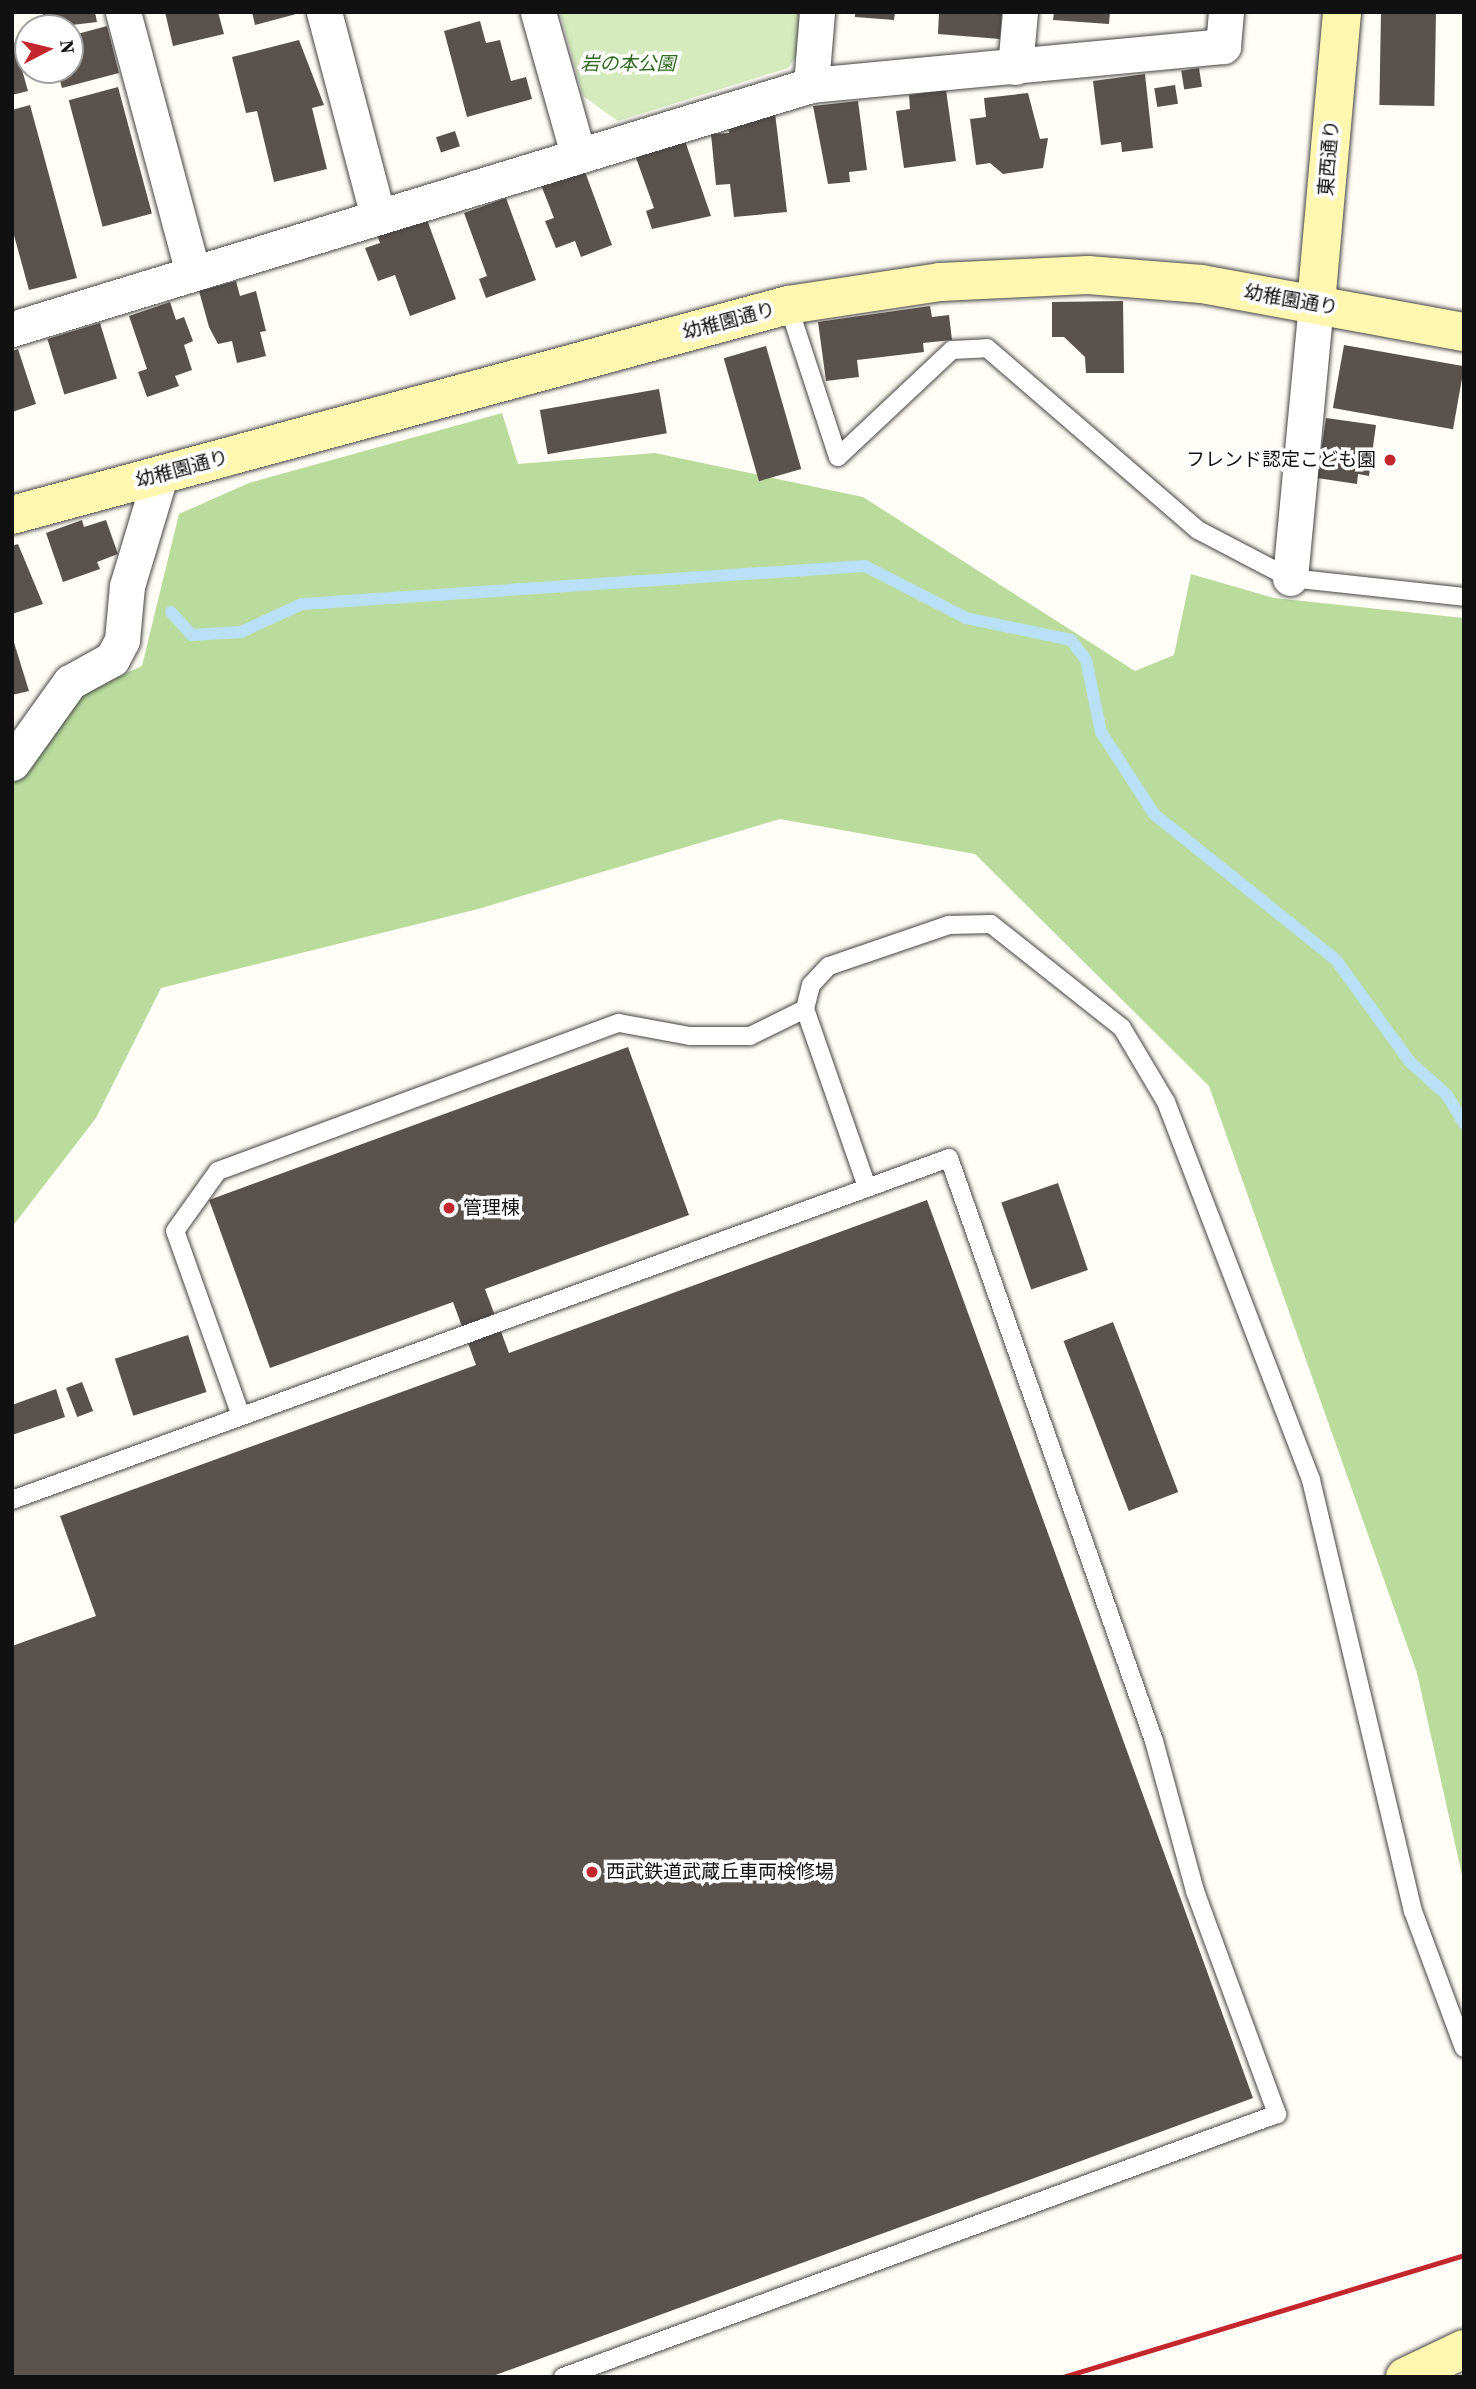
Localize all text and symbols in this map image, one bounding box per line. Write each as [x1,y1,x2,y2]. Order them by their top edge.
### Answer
north arrow [14,14,84,84]
text: N [54,38,82,55]
park label: 岩の本公園 [581,53,675,75]
street label: 東西通り [1314,119,1344,197]
street label: 幼稚園通り [1242,281,1340,319]
street label: 幼稚園通り [680,298,778,344]
street label: 幼稚園通り [133,446,231,492]
place label: フレンド認定こども園 [1186,449,1376,471]
marker: フレンド認定こども園 [1382,452,1398,468]
place label: 管理棟 [463,1197,520,1219]
marker: 管理棟 [441,1200,457,1216]
place label: 西武鉄道武蔵丘車両検修場 [606,1861,834,1883]
marker: 西武鉄道武蔵丘車両検修場 [584,1864,600,1880]

